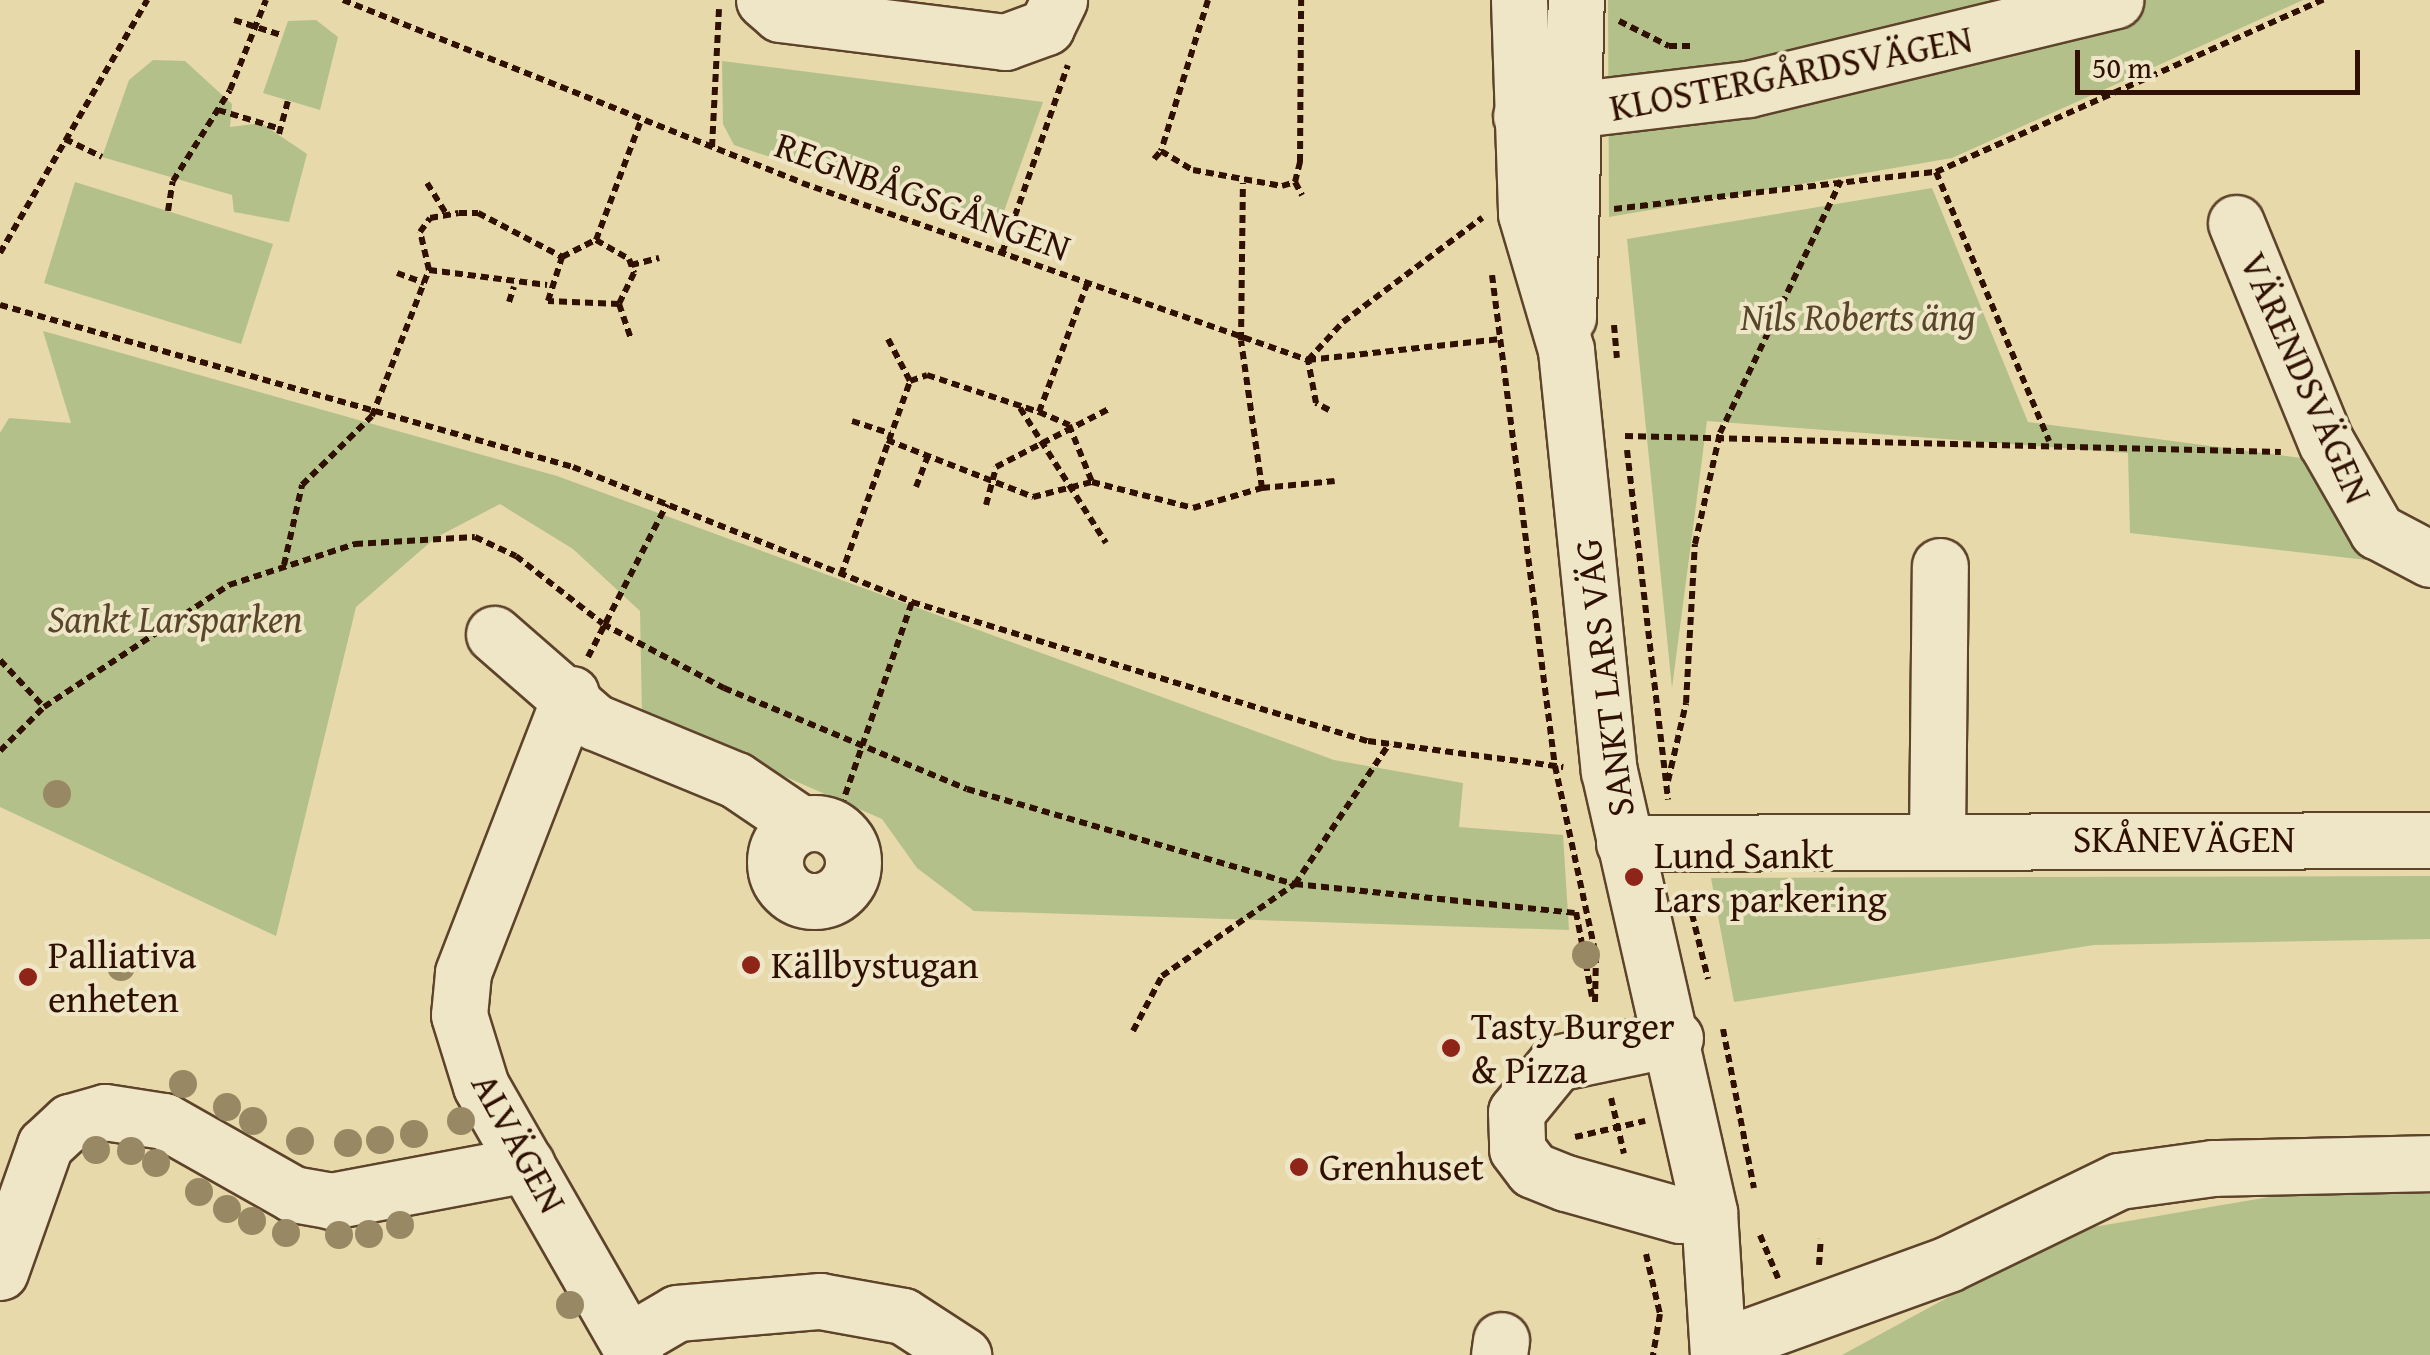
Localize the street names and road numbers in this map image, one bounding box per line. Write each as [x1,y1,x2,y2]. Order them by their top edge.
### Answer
street label: KLOSTERGÅRDSVÄGEN [1606,15,1976,131]
street label: REGNBÅGSGÅNGEN [769,121,1077,271]
street label: VÄRENDSVÄGEN [2230,245,2382,511]
street label: SANKT LARS VÄG [1564,537,1644,819]
street label: SKÅNEVÄGEN [2073,816,2295,862]
street label: ALVÄGEN [462,1065,576,1221]

